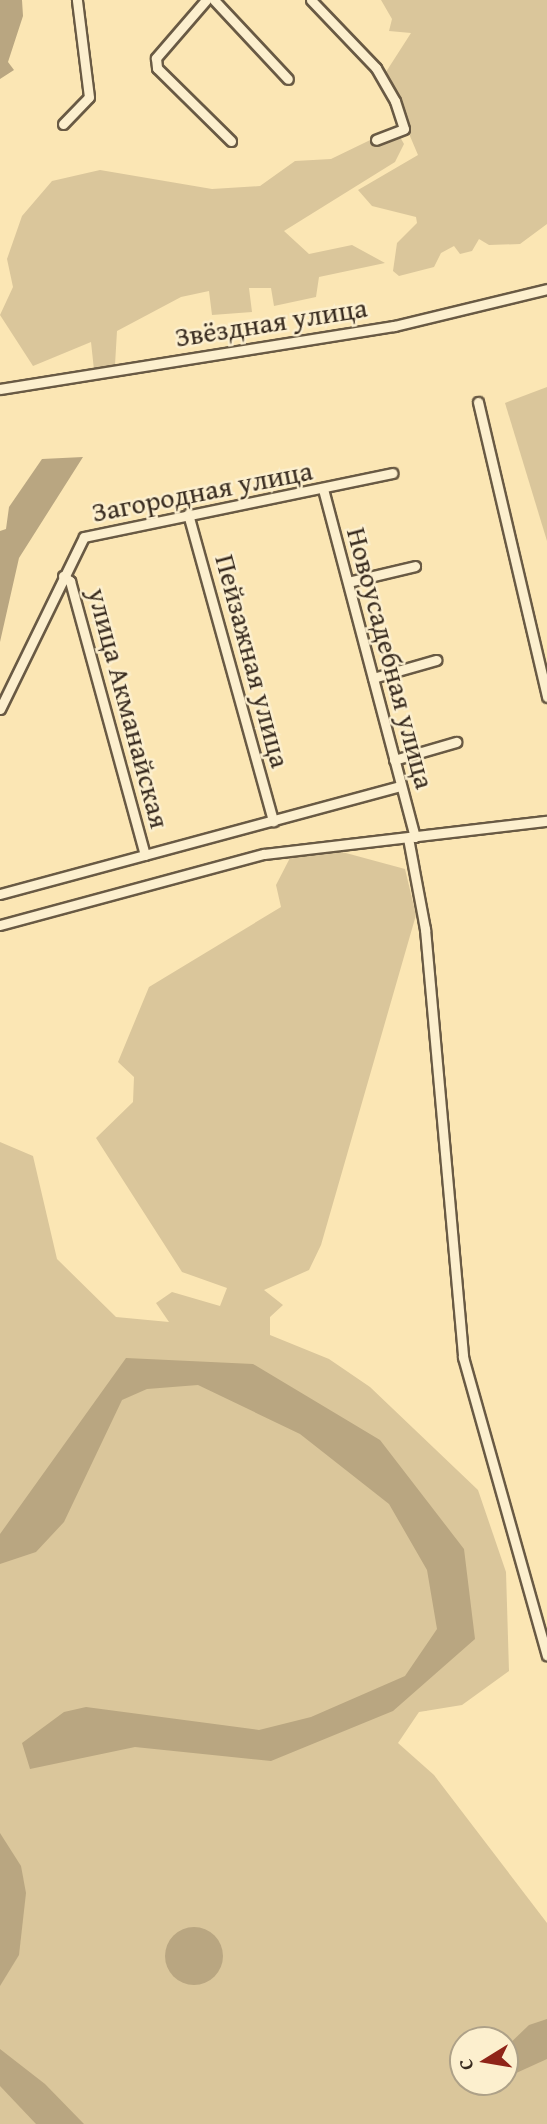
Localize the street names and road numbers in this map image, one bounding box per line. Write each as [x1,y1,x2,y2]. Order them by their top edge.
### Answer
street label: Звёздная улица [172,290,370,354]
street label: Загородная улица [89,453,315,529]
street label: Новоусадебная улица [340,524,442,792]
street label: Пейзажная улица [208,551,298,771]
street label: улица Акманайская [81,584,177,832]

